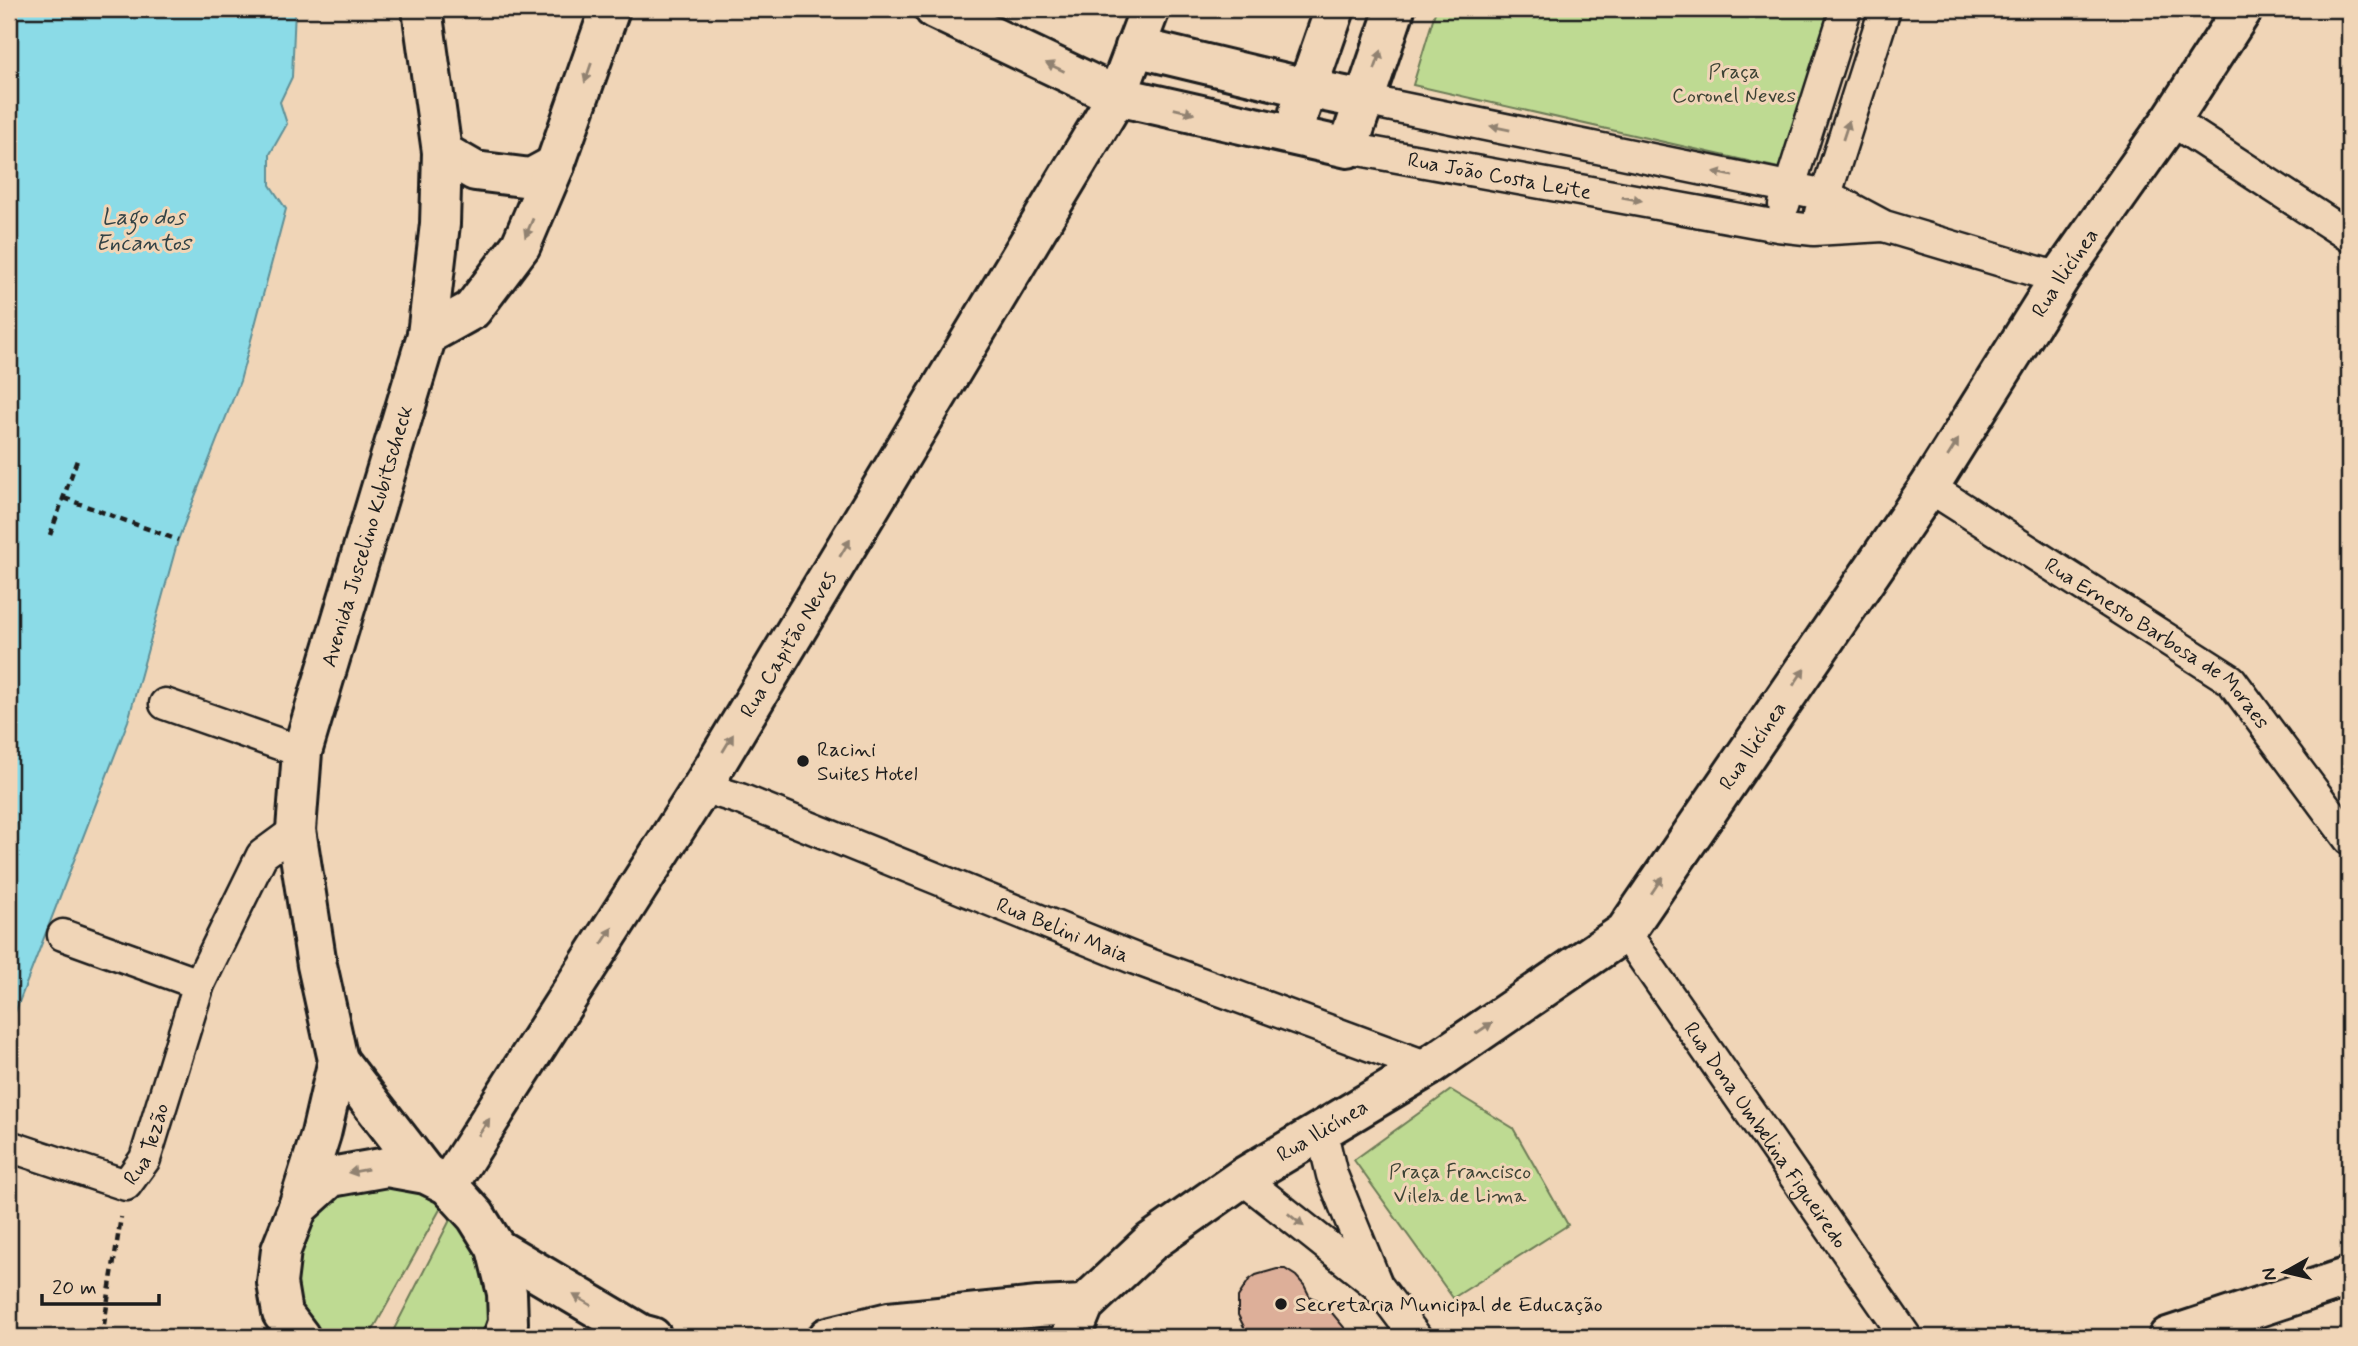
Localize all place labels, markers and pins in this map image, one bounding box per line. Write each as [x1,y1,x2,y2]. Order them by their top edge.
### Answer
place label: Racini Suites Hotel [817,736,918,788]
marker: Racini Suites Hotel [795,753,811,769]
place label: Secretaria Municipal de Educação [1295,1291,1603,1319]
marker: Secretaria Municipal de Educação [1273,1296,1289,1312]

